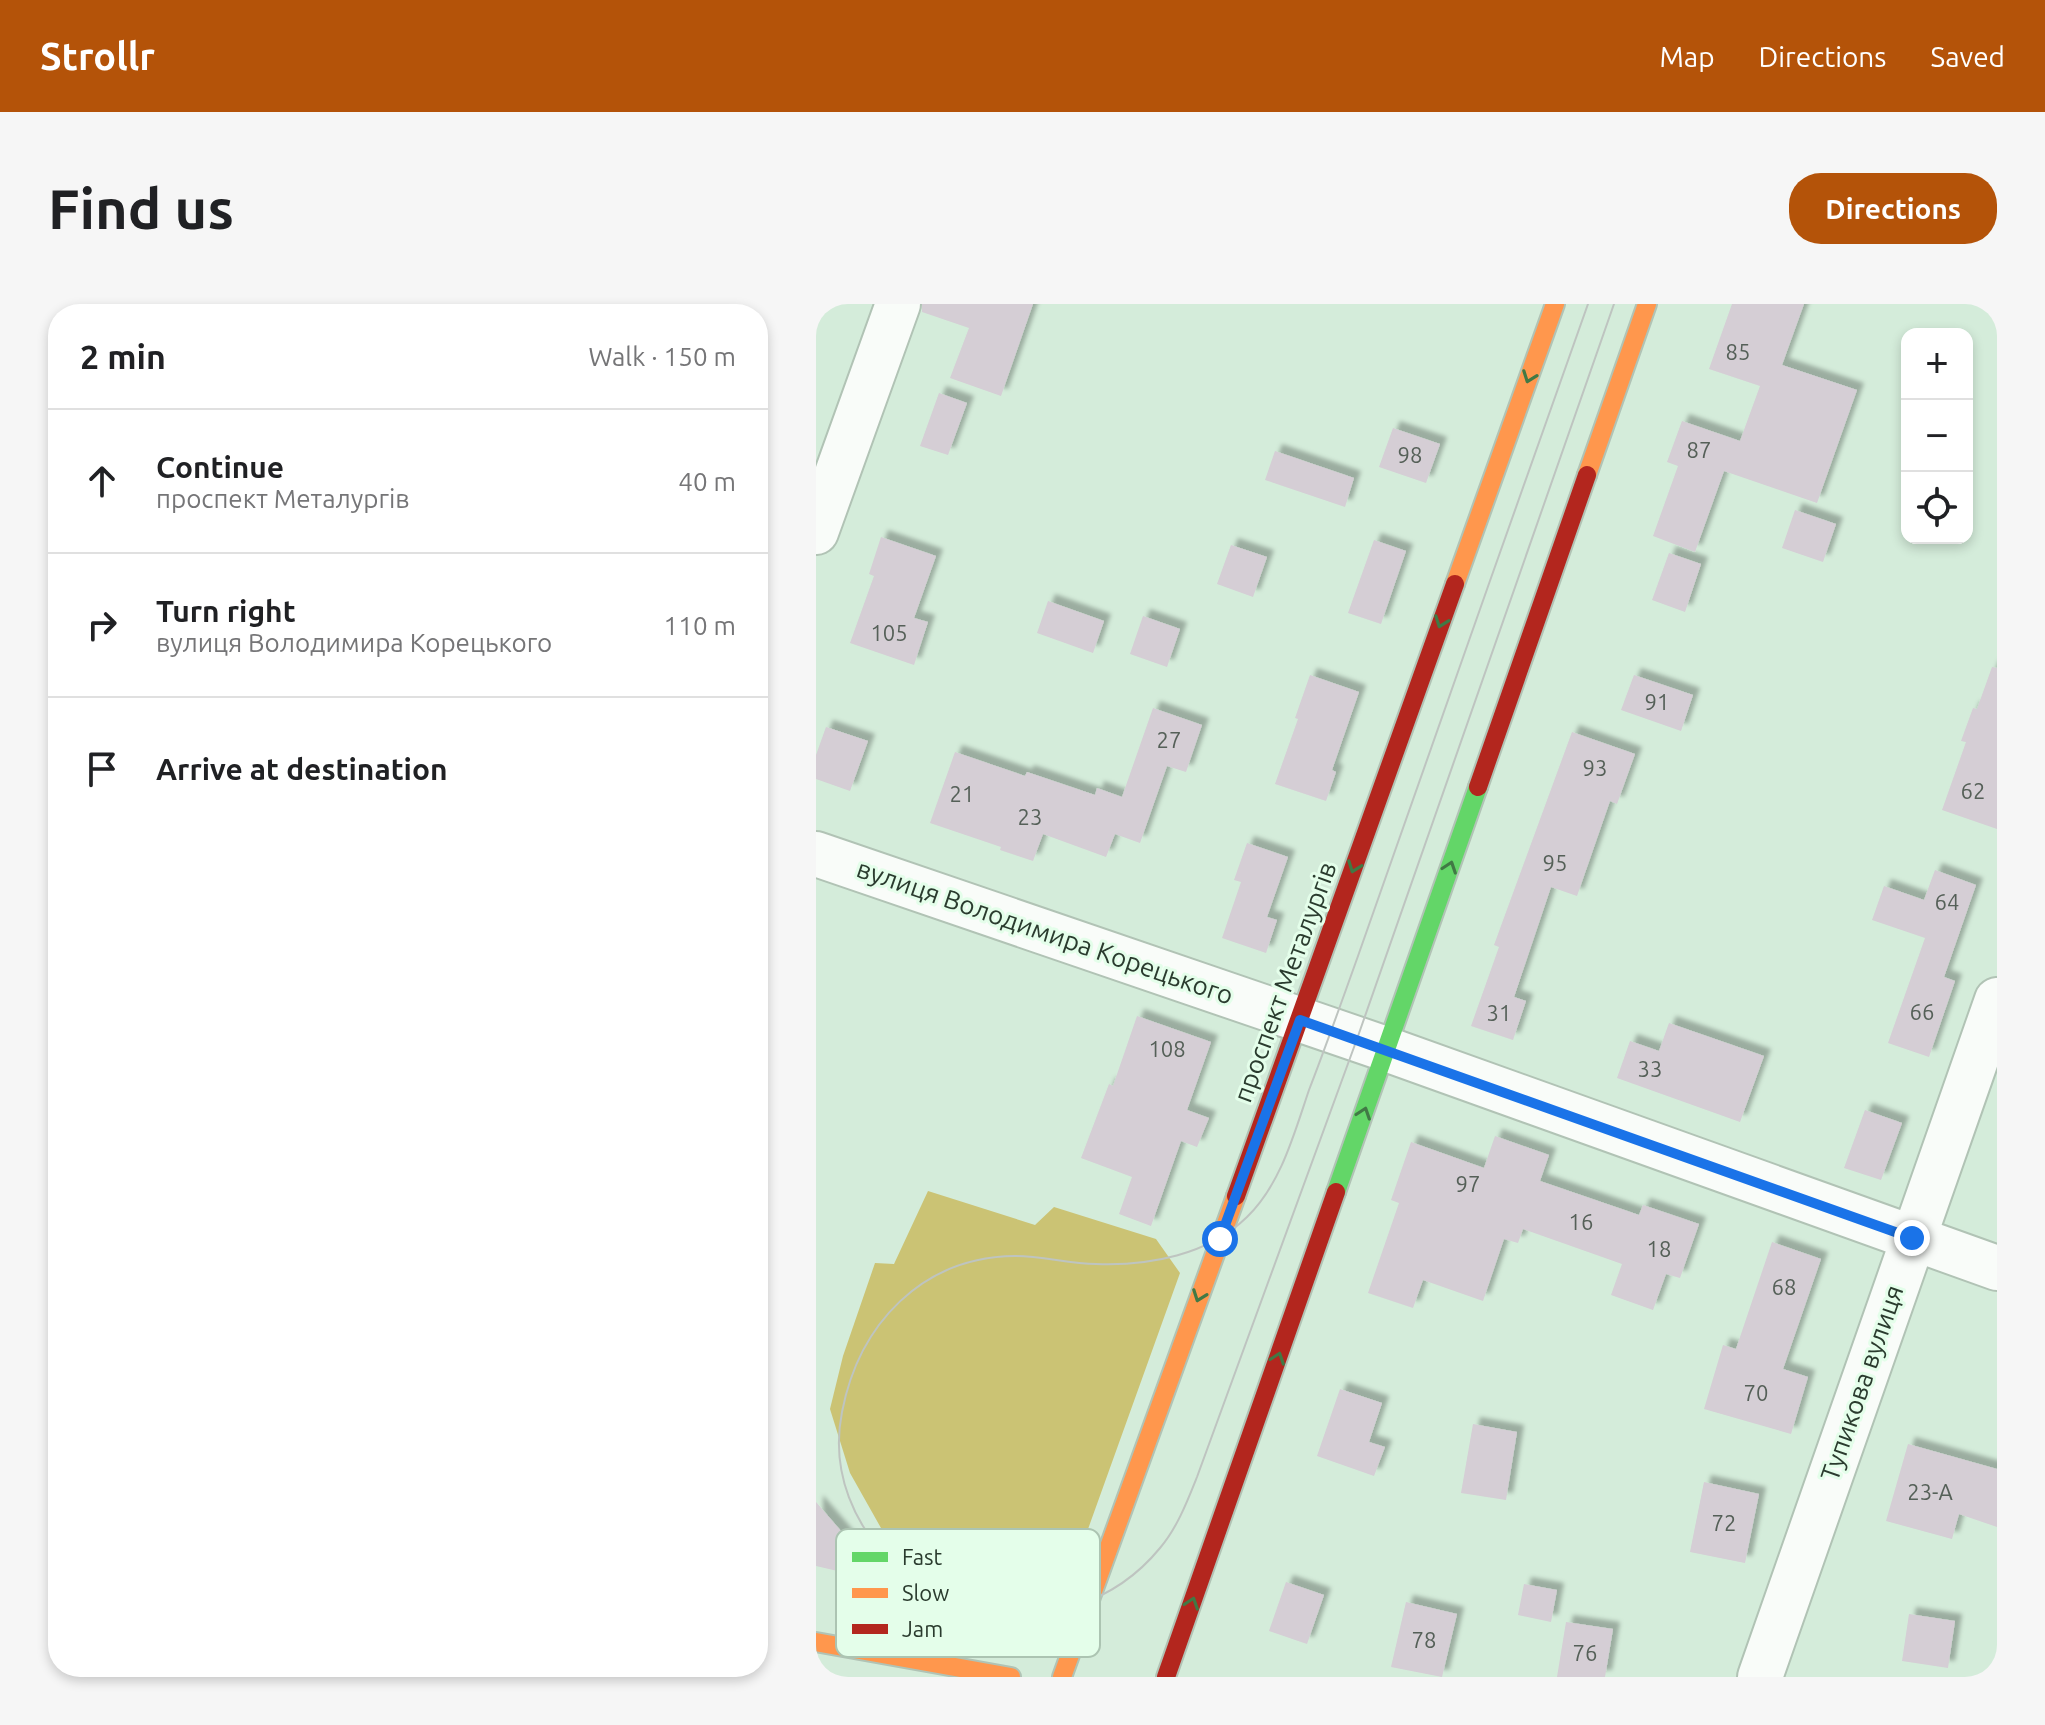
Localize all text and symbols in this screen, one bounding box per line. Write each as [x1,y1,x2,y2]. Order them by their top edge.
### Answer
text: Strollr [40,35,155,77]
text: Map [1659,41,1715,72]
text: Directions [1759,41,1886,72]
text: Saved [1930,41,2005,72]
button: Directions [1789,173,1997,244]
text: Find us [48,177,234,240]
map controls [1901,328,1973,544]
button: + [1901,328,1973,400]
text: 2 min [80,337,166,375]
house number: 85 [1726,339,1750,364]
text: Walk · 150 m [588,342,736,371]
one-way arrow [1522,370,1538,384]
button: − [1901,400,1973,472]
house number: 87 [1687,437,1711,462]
house number: 98 [1398,442,1422,467]
text: Continue [156,450,284,484]
icon: ahead [80,459,124,503]
text: 40 m [678,467,736,496]
button: locate [1901,472,1973,544]
text: проспект Металургів [156,484,410,513]
text: Turn right [156,594,296,628]
icon: right [80,603,124,647]
text: 110 m [664,611,736,640]
one-way arrow [1435,615,1451,629]
house number: 105 [870,620,908,645]
text: вулиця Володимира Корецького [156,628,552,657]
house number: 91 [1645,689,1669,714]
house number: 27 [1157,727,1181,752]
icon: arrive [80,747,124,791]
text: Arrive at destination [156,752,448,786]
house number: 93 [1583,755,1607,780]
house number: 62 [1961,778,1985,803]
house number: 21 [950,781,974,806]
house number: 23 [1018,804,1042,829]
house number: 95 [1543,850,1567,875]
street label: вулиця Володимира Корецького [853,853,1237,1010]
street label: проспект Металургів [1228,858,1342,1106]
one-way arrow [1348,860,1364,874]
one-way arrow [1440,861,1457,875]
house number: 64 [1935,889,1959,914]
house number: 66 [1910,999,1934,1024]
house number: 31 [1487,1000,1511,1025]
house number: 108 [1148,1036,1186,1061]
house number: 33 [1638,1056,1662,1081]
one-way arrow [1354,1107,1371,1121]
house number: 97 [1456,1171,1480,1196]
house number: 16 [1569,1209,1593,1234]
route end [1894,1220,1930,1256]
route start [1202,1221,1238,1257]
house number: 18 [1647,1236,1671,1261]
house number: 68 [1772,1274,1796,1299]
street label: Тупикова вулиця [1814,1281,1909,1484]
one-way arrow [1193,1288,1209,1302]
one-way arrow [1268,1352,1284,1366]
house number: 70 [1744,1380,1768,1405]
house number: 23-А [1907,1479,1953,1504]
house number: 72 [1712,1510,1736,1535]
legend [836,1529,1100,1657]
text: Fast [902,1544,943,1569]
text: Slow [902,1580,949,1605]
one-way arrow [1182,1597,1198,1611]
text: Jam [902,1616,943,1641]
house number: 78 [1412,1627,1436,1652]
house number: 76 [1573,1640,1597,1665]

